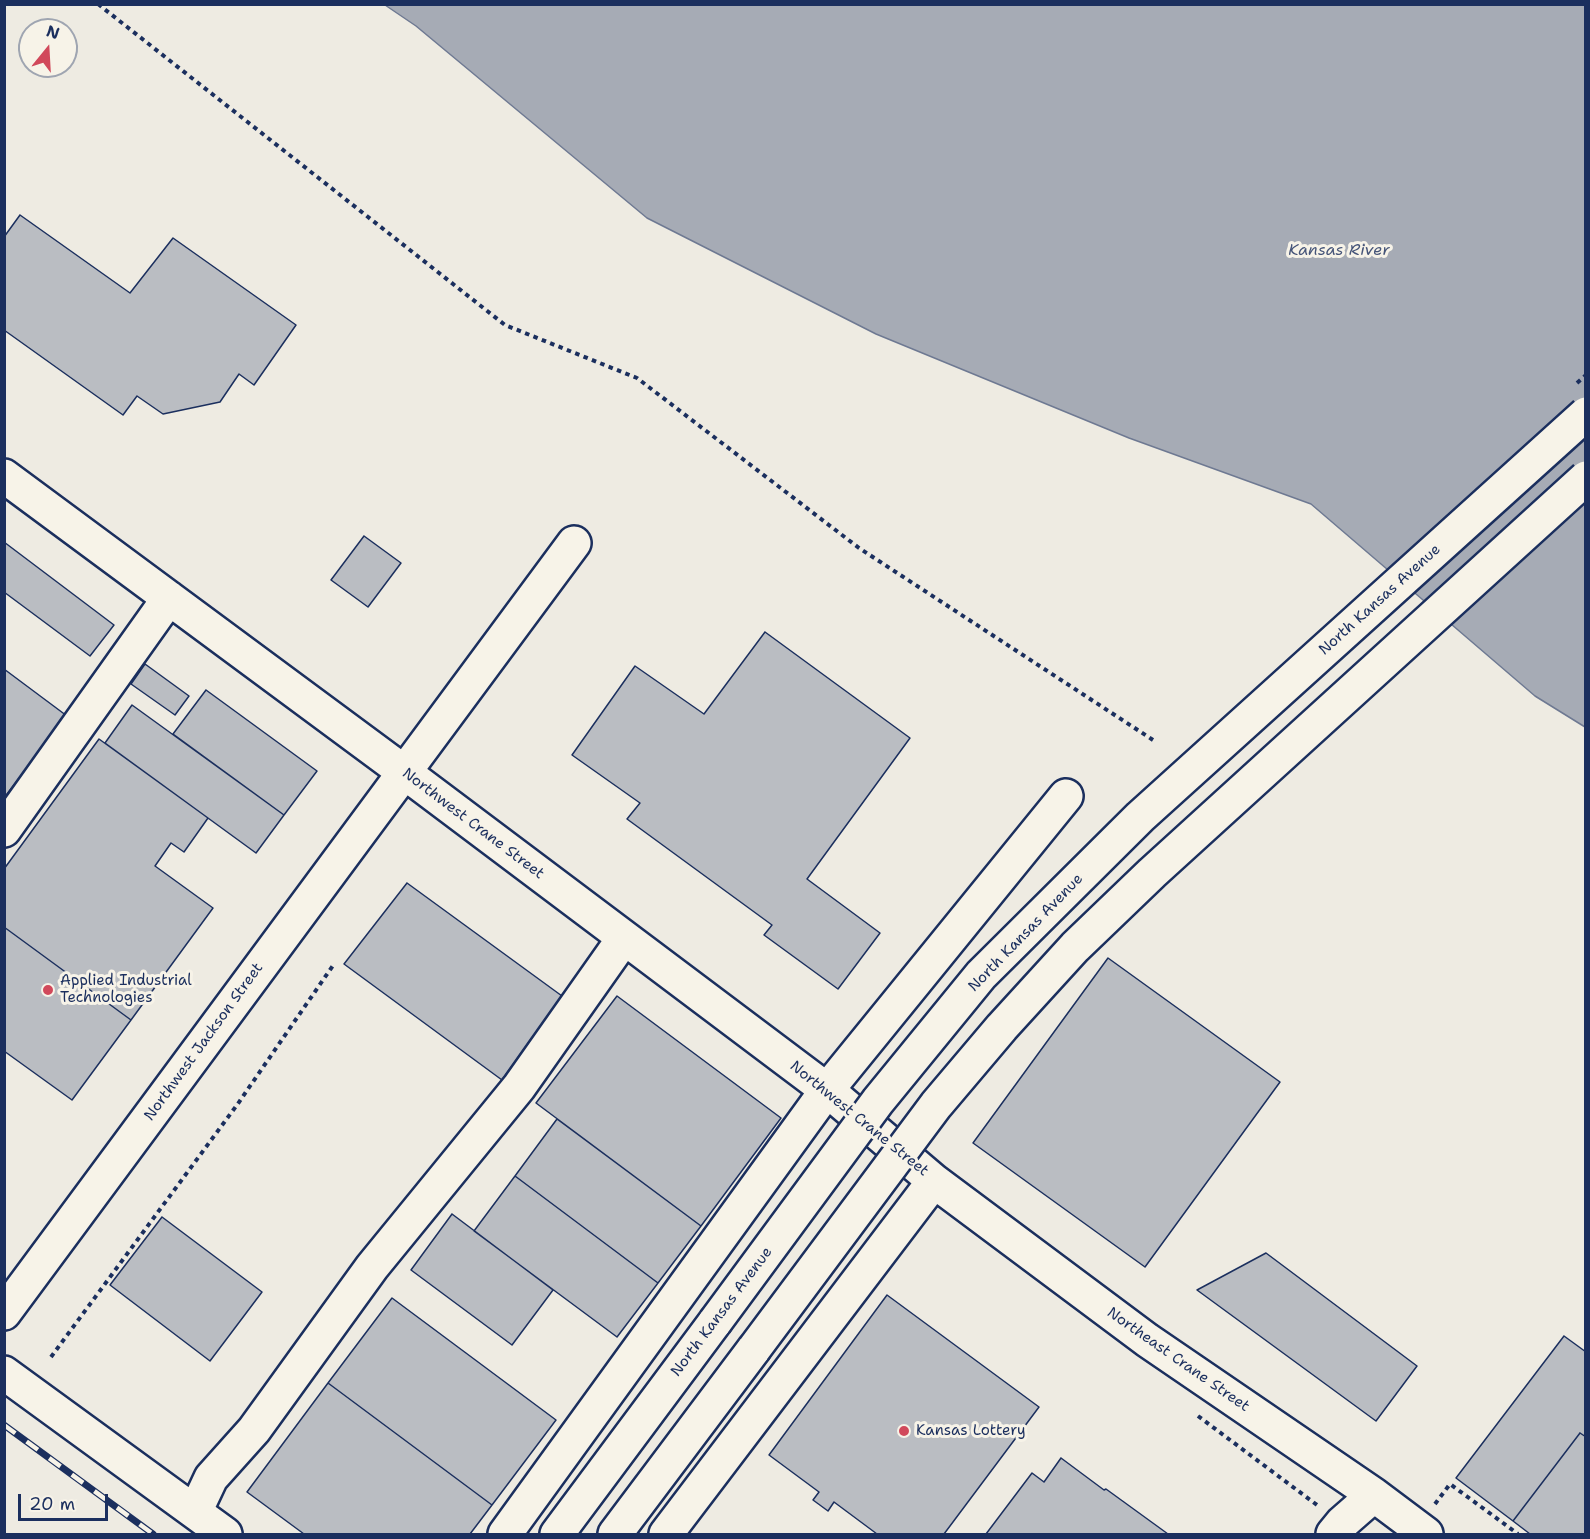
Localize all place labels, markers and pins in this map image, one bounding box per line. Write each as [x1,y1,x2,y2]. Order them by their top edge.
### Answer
place label: Applied Industrial Technologies [60,972,192,1007]
marker: Applied Industrial Technologies [41,983,55,997]
place label: Kansas Lottery [916,1422,1026,1440]
marker: Kansas Lottery [897,1424,911,1438]

